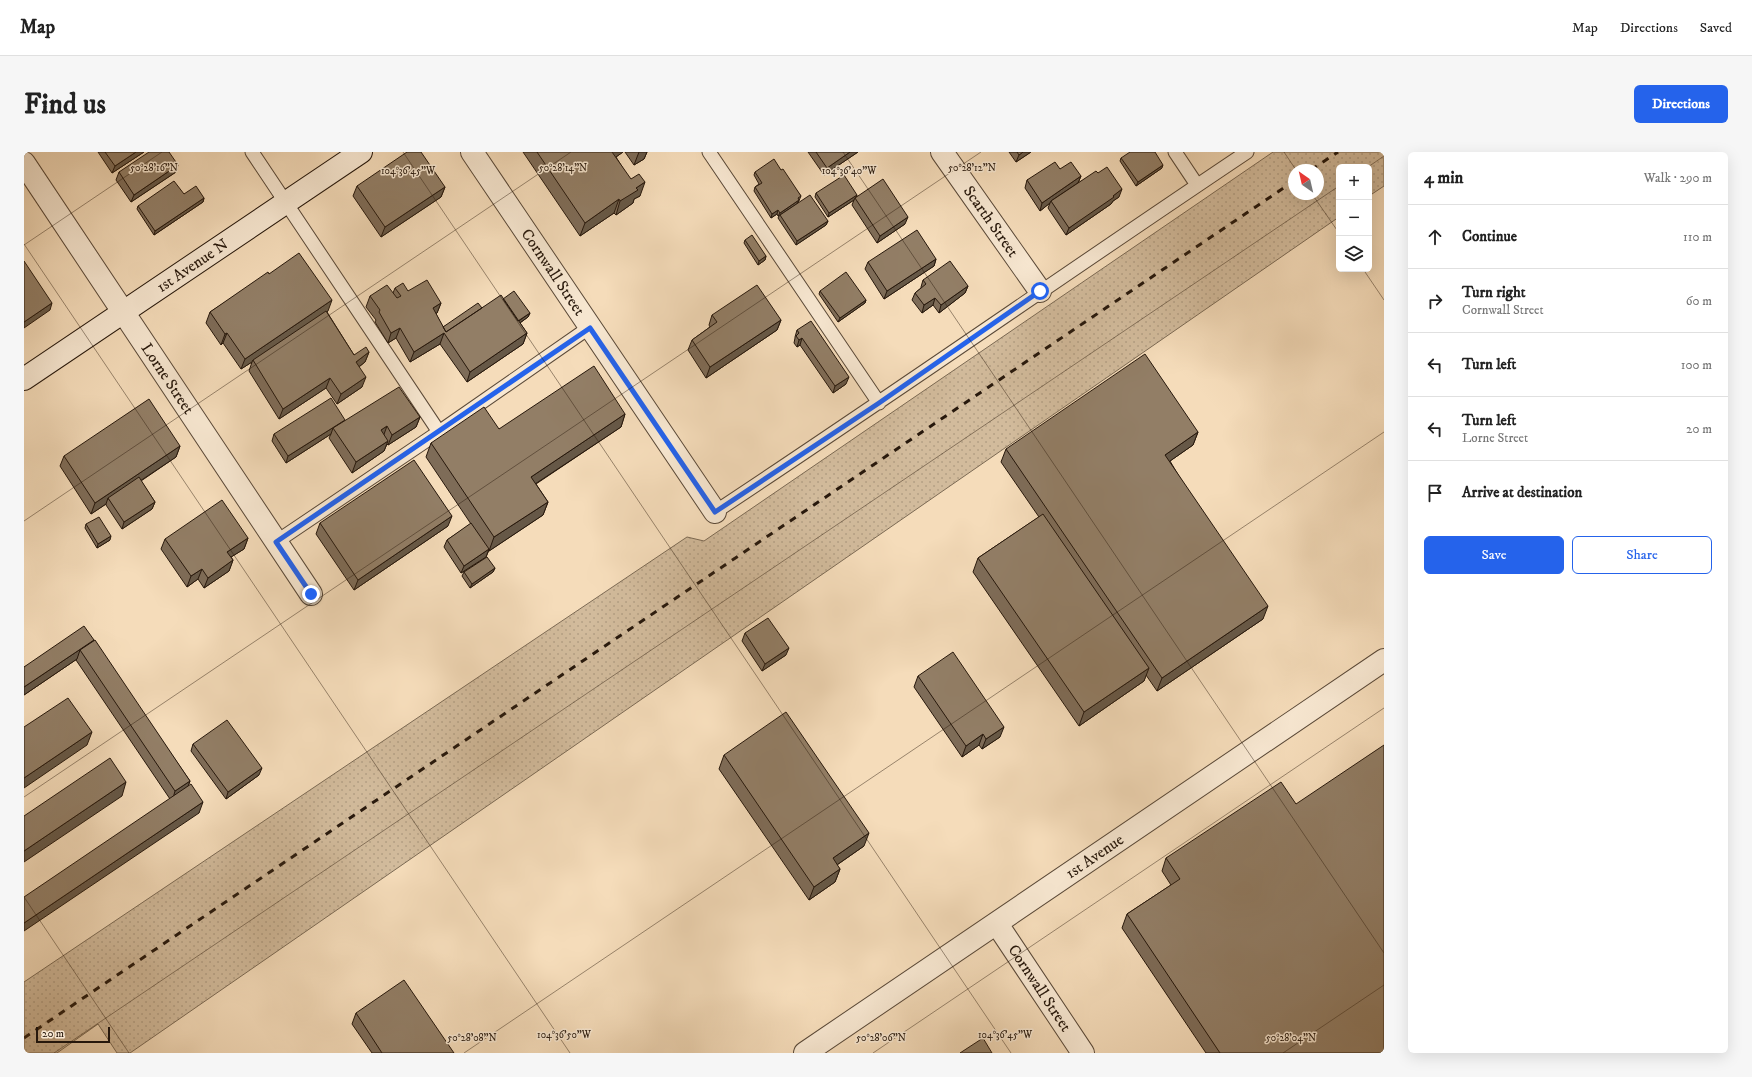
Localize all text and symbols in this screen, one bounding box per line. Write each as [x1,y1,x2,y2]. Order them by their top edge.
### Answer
text: Map [20,16,55,39]
text: Map [1572,19,1598,37]
text: Directions [1620,19,1678,37]
text: Saved [1700,19,1732,37]
button: Directions [1634,85,1728,123]
text: Find us [24,87,106,122]
text: 50°28'16"N [130,162,178,174]
text: 50°28'14"N [539,162,587,174]
text: 50°28'12"N [948,162,996,174]
north arrow [1288,164,1324,200]
map controls [1336,164,1372,272]
button: + [1336,164,1372,200]
text: 104°36'45"W [381,165,436,177]
text: 104°36'40"W [822,165,877,177]
text: 4 min [1424,167,1463,189]
text: Walk · 290 m [1644,170,1712,186]
street label: Scarth Street [959,182,1023,261]
button: − [1336,200,1372,236]
street label: Cornwall Street [517,225,590,319]
icon: ahead [1424,226,1446,248]
text: Continue [1462,227,1517,246]
text: 110 m [1683,229,1712,245]
street label: 1st Avenue N [153,234,232,297]
button: layers [1336,236,1372,272]
route start [1031,282,1049,300]
text: Turn right [1462,283,1525,302]
icon: right [1424,290,1446,312]
text: 60 m [1686,293,1712,309]
text: Cornwall Street [1462,302,1544,318]
street label: Lorne Street [137,339,198,418]
icon: left [1424,354,1446,376]
text: Turn left [1462,355,1516,374]
text: 100 m [1681,357,1712,373]
text: Turn left [1462,411,1516,430]
icon: left [1424,418,1446,440]
text: 20 m [1686,421,1712,437]
text: Lorne Street [1462,430,1528,446]
icon: arrive [1424,482,1446,504]
text: Arrive at destination [1462,483,1582,502]
button: Save [1424,536,1564,574]
button: Share [1572,536,1712,574]
route end [302,585,320,603]
street label: 1st Avenue [1062,829,1128,883]
street label: Cornwall Street [1004,941,1076,1035]
scale bar [36,1025,110,1044]
text: 20 m [42,1027,64,1041]
text: 104°36'50"W [537,1029,592,1041]
text: 104°36'45"W [978,1029,1033,1041]
text: 50°28'08"N [447,1032,497,1044]
text: 50°28'06"N [856,1032,906,1044]
text: 50°28'04"N [1266,1032,1316,1044]

